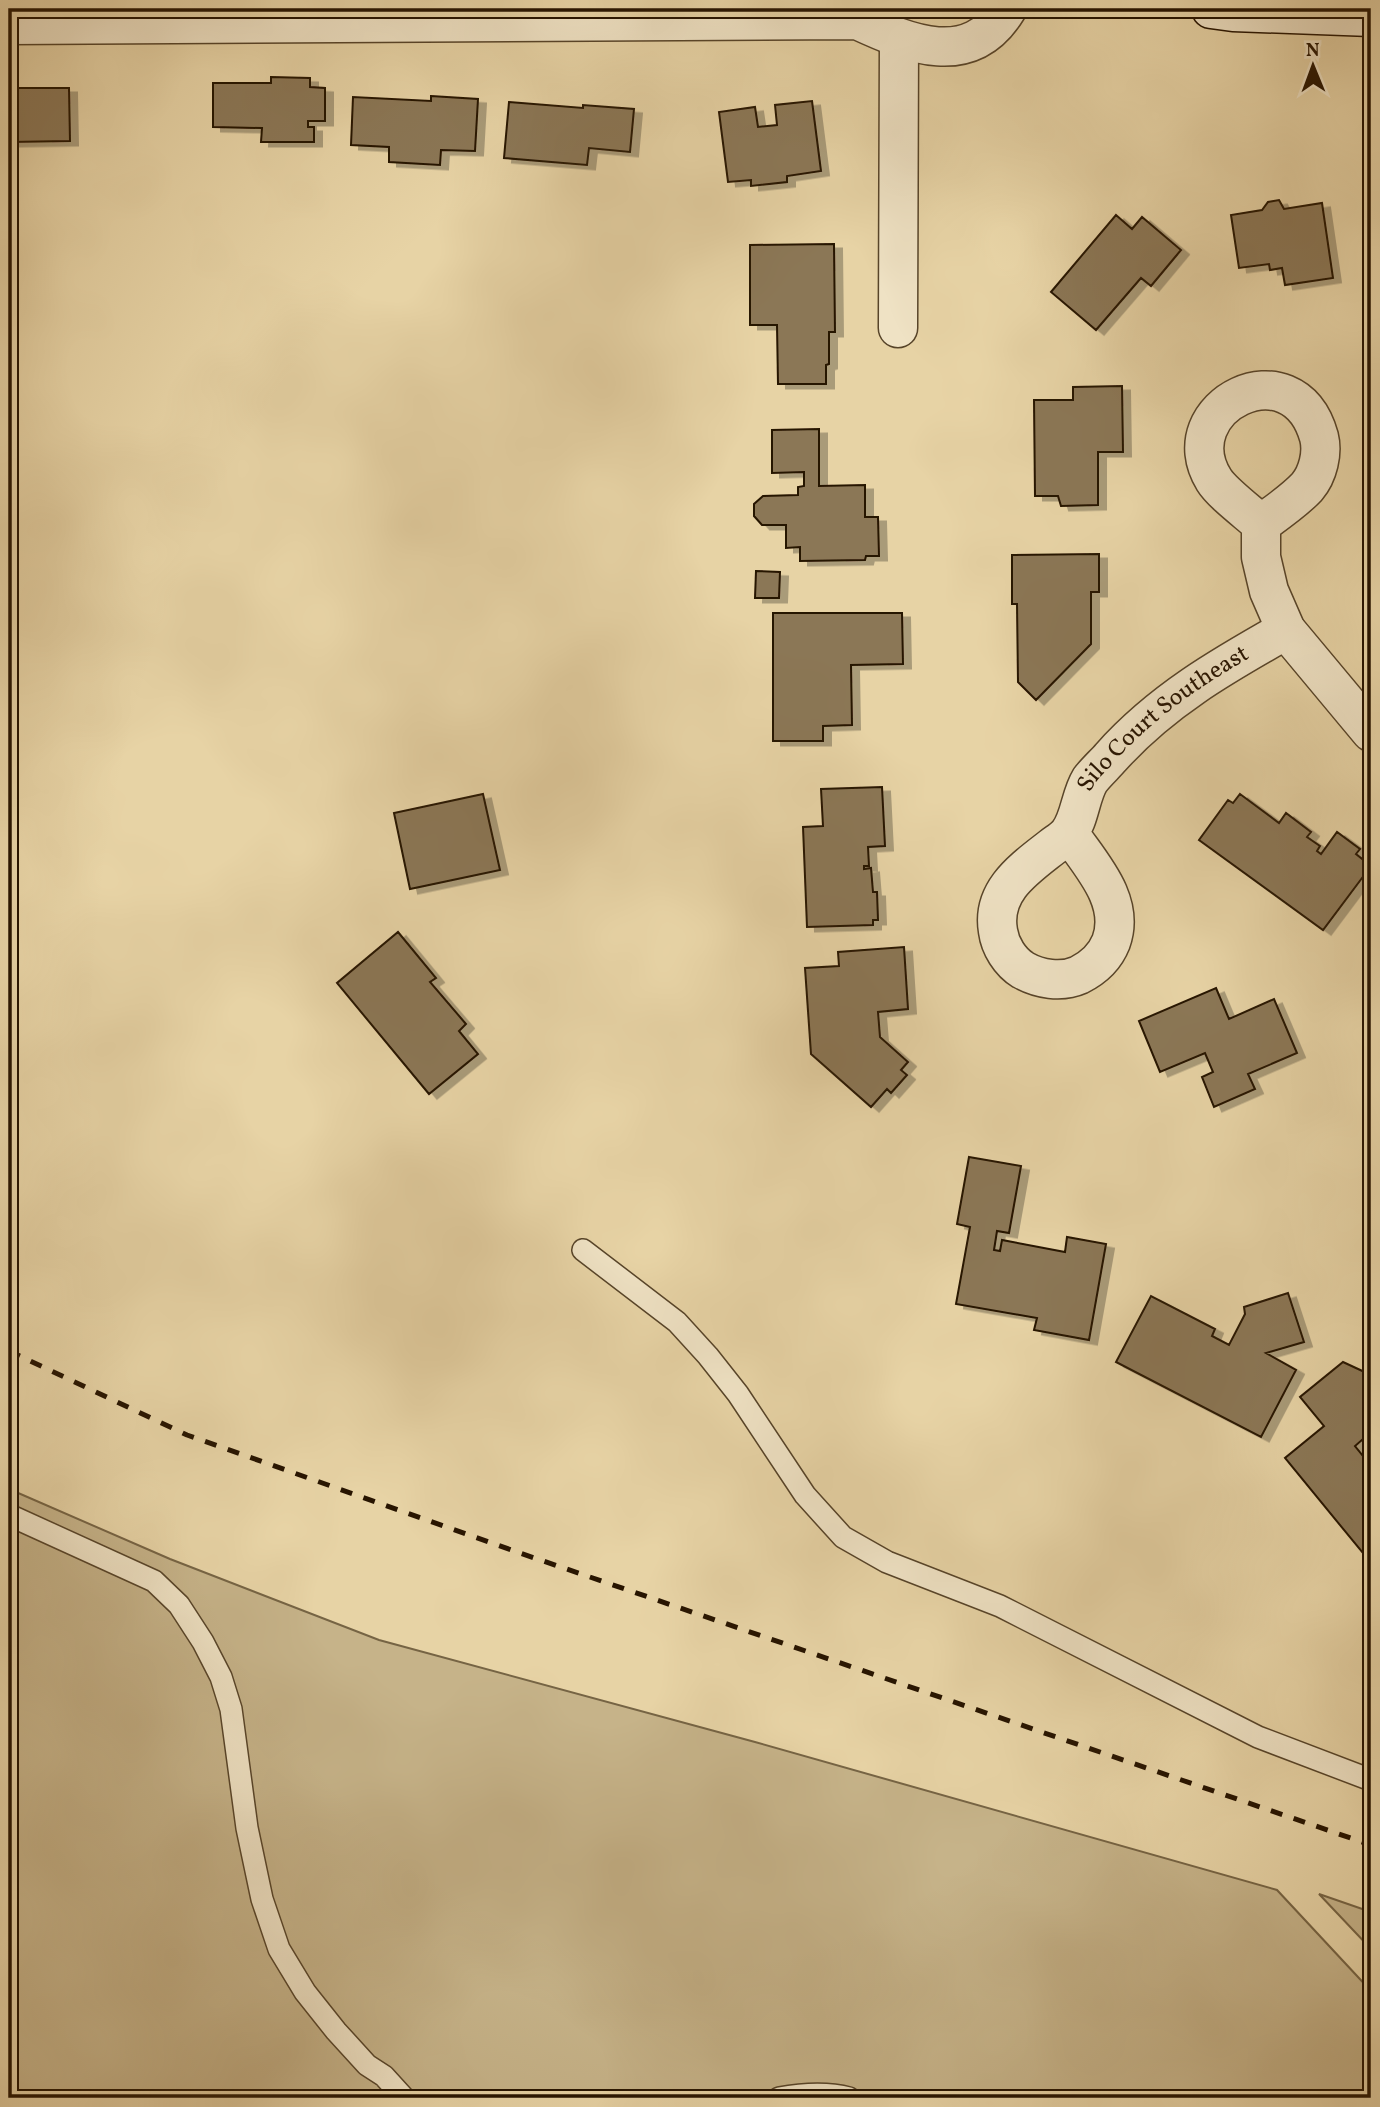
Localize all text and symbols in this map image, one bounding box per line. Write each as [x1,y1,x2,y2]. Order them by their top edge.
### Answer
north arrow [1278,32,1348,102]
text: N [1306,38,1320,64]
street label: Silo Court Southeast [1069,638,1256,798]

